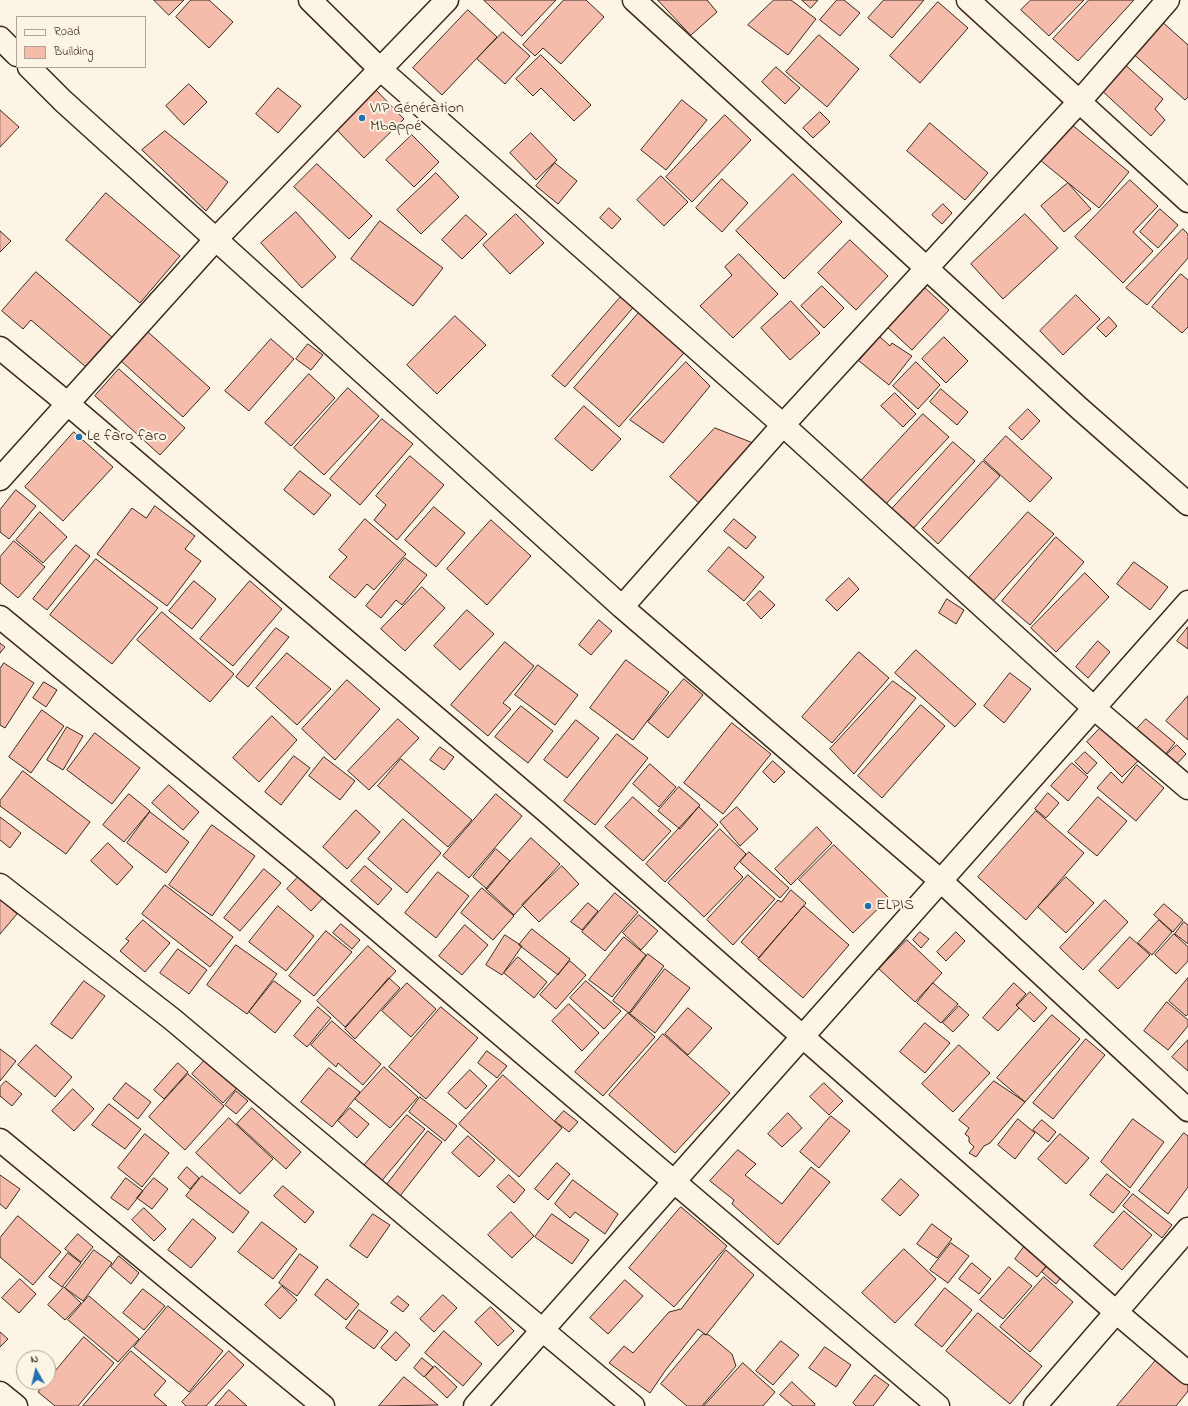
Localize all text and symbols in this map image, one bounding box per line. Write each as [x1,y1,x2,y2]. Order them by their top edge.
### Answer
legend [16,16,146,68]
text: Road [54,23,80,41]
text: Building [54,43,93,61]
place label: VIP Génération Mbappé [370,99,464,137]
marker: VIP Génération Mbappé [357,113,367,123]
place label: Le faro faro [87,427,167,447]
marker: Le faro faro [74,432,84,442]
place label: ELPIS [876,896,914,916]
marker: ELPIS [863,901,873,911]
north arrow [16,1350,56,1390]
text: N [30,1351,39,1368]

